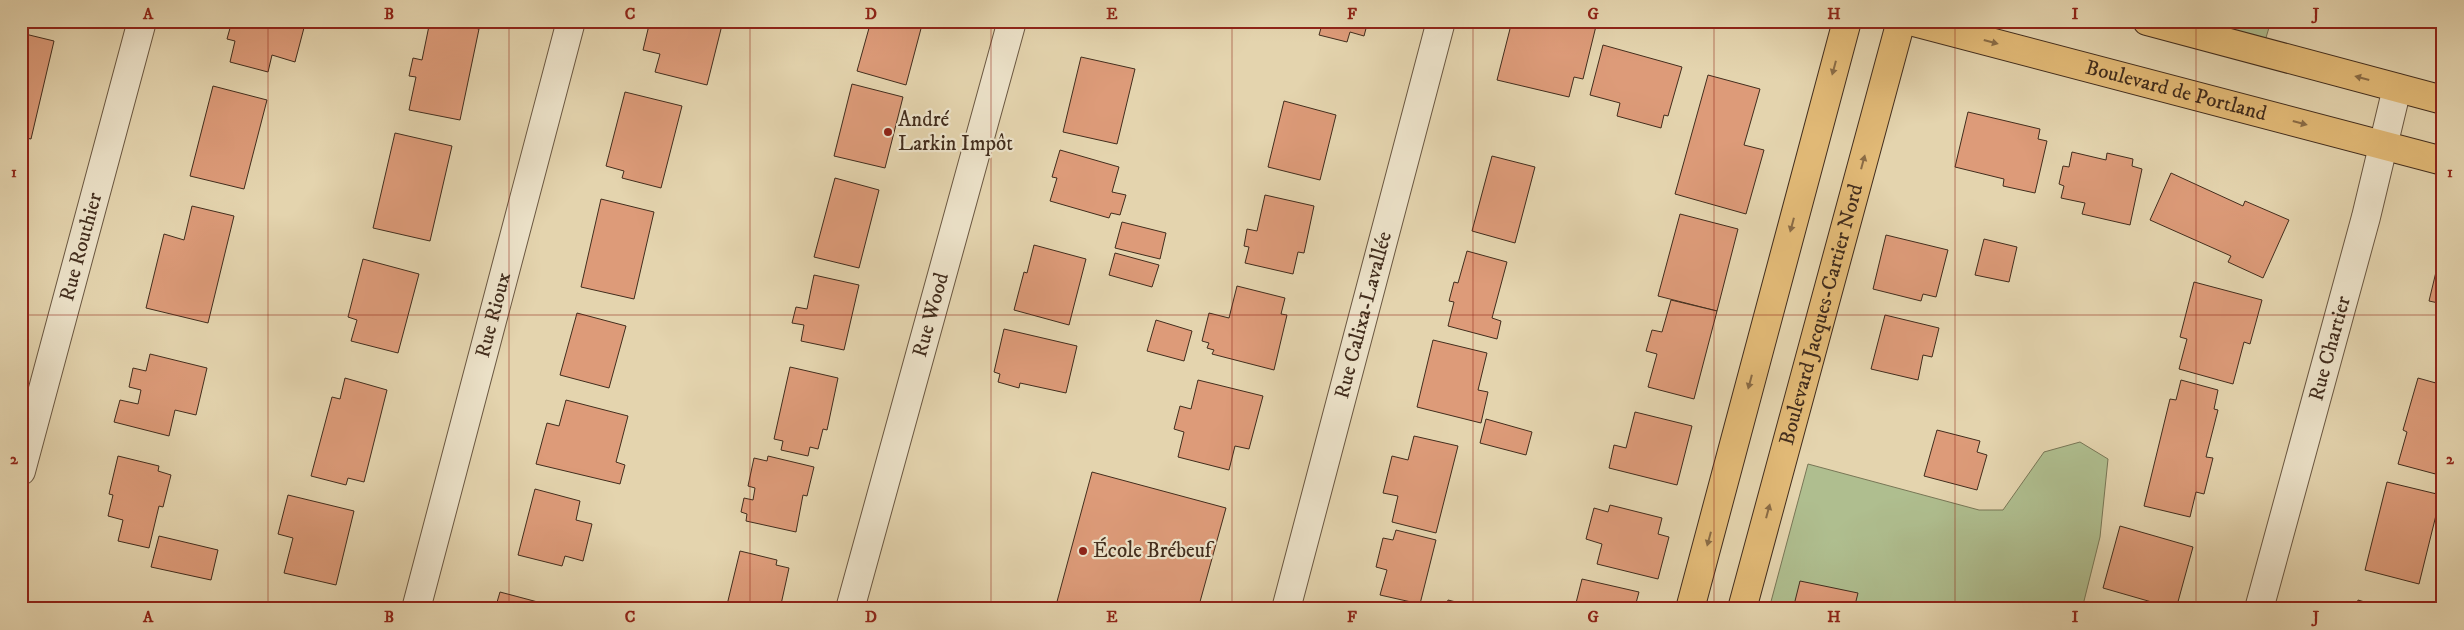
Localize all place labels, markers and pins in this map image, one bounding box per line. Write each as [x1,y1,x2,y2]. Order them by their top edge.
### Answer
place label: André Larkin Impôt [898,107,1013,157]
marker: André Larkin Impôt [882,126,894,138]
place label: École Brébeuf [1093,537,1215,564]
marker: École Brébeuf [1077,545,1089,557]

